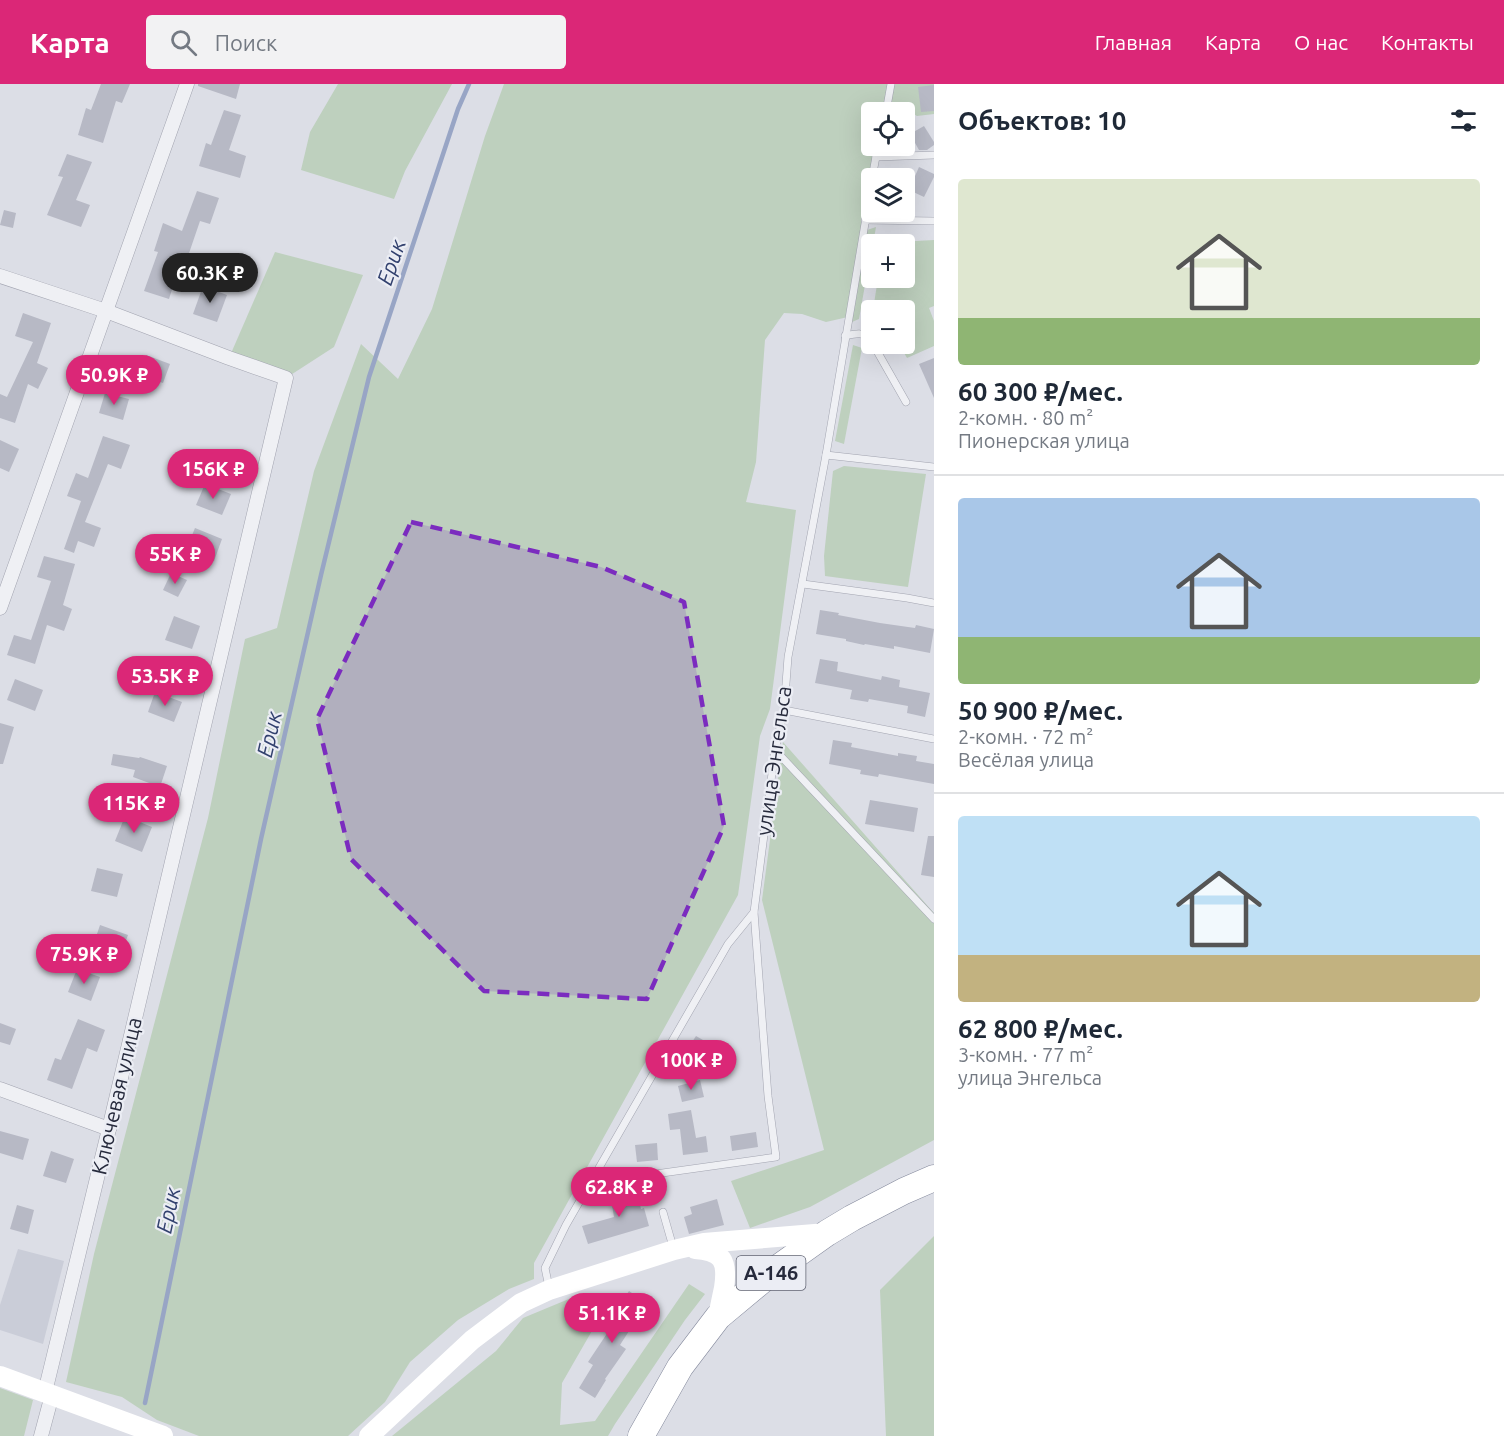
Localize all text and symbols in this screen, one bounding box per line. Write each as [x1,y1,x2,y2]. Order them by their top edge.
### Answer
search box [146,15,566,69]
icon: search [167,26,200,59]
text: Карта [30,27,110,58]
text: Поиск [215,30,277,55]
text: Главная [1095,30,1172,54]
text: Карта [1205,30,1261,54]
text: О нас [1294,30,1348,54]
text: Контакты [1381,30,1474,54]
map controls [861,102,915,354]
button: locate [861,102,915,156]
icon: filters [1447,104,1480,137]
text: Объектов: 10 [958,106,1126,135]
button: layers [861,168,915,222]
icon: home [1165,218,1273,326]
button: + [861,234,915,288]
water label: Ерик [371,235,410,288]
pin: 60.3K ₽ [155,253,265,304]
text: 60.3K ₽ [176,261,244,284]
button: − [861,300,915,354]
pin: 50.9K ₽ [59,355,169,406]
text: 50.9K ₽ [80,363,148,386]
text: 60 300 ₽/мес. [958,377,1123,406]
text: 2-комн. · 80 m² [958,406,1093,429]
text: Пионерская улица [958,429,1130,452]
pin: 156K ₽ [164,449,262,500]
text: 156K ₽ [181,457,245,480]
pin: 55K ₽ [133,534,217,585]
icon: home [1165,537,1273,645]
text: 55K ₽ [149,542,201,565]
pin: 53.5K ₽ [110,656,220,707]
text: 53.5K ₽ [131,664,199,687]
street label: улица Энгельса [751,684,795,837]
text: 50 900 ₽/мес. [958,696,1123,725]
water label: Ерик [251,708,286,760]
text: 2-комн. · 72 m² [958,725,1093,748]
text: Весёлая улица [958,748,1094,771]
pin: 115K ₽ [85,783,183,834]
text: 115K ₽ [102,791,166,814]
icon: home [1165,855,1273,963]
pin: 75.9K ₽ [29,934,139,985]
text: 75.9K ₽ [50,942,118,965]
text: 62 800 ₽/мес. [958,1014,1123,1043]
street label: Ключевая улица [86,1015,146,1177]
pin: 100K ₽ [642,1040,740,1091]
text: 3-комн. · 77 m² [958,1043,1093,1066]
text: 100K ₽ [659,1048,723,1071]
text: улица Энгельса [958,1066,1102,1089]
pin: 62.8K ₽ [564,1167,674,1218]
text: 62.8K ₽ [585,1175,653,1198]
water label: Ерик [150,1184,185,1235]
road number: А-146 [736,1256,806,1290]
pin: 51.1K ₽ [557,1293,667,1344]
text: 51.1K ₽ [578,1301,646,1324]

